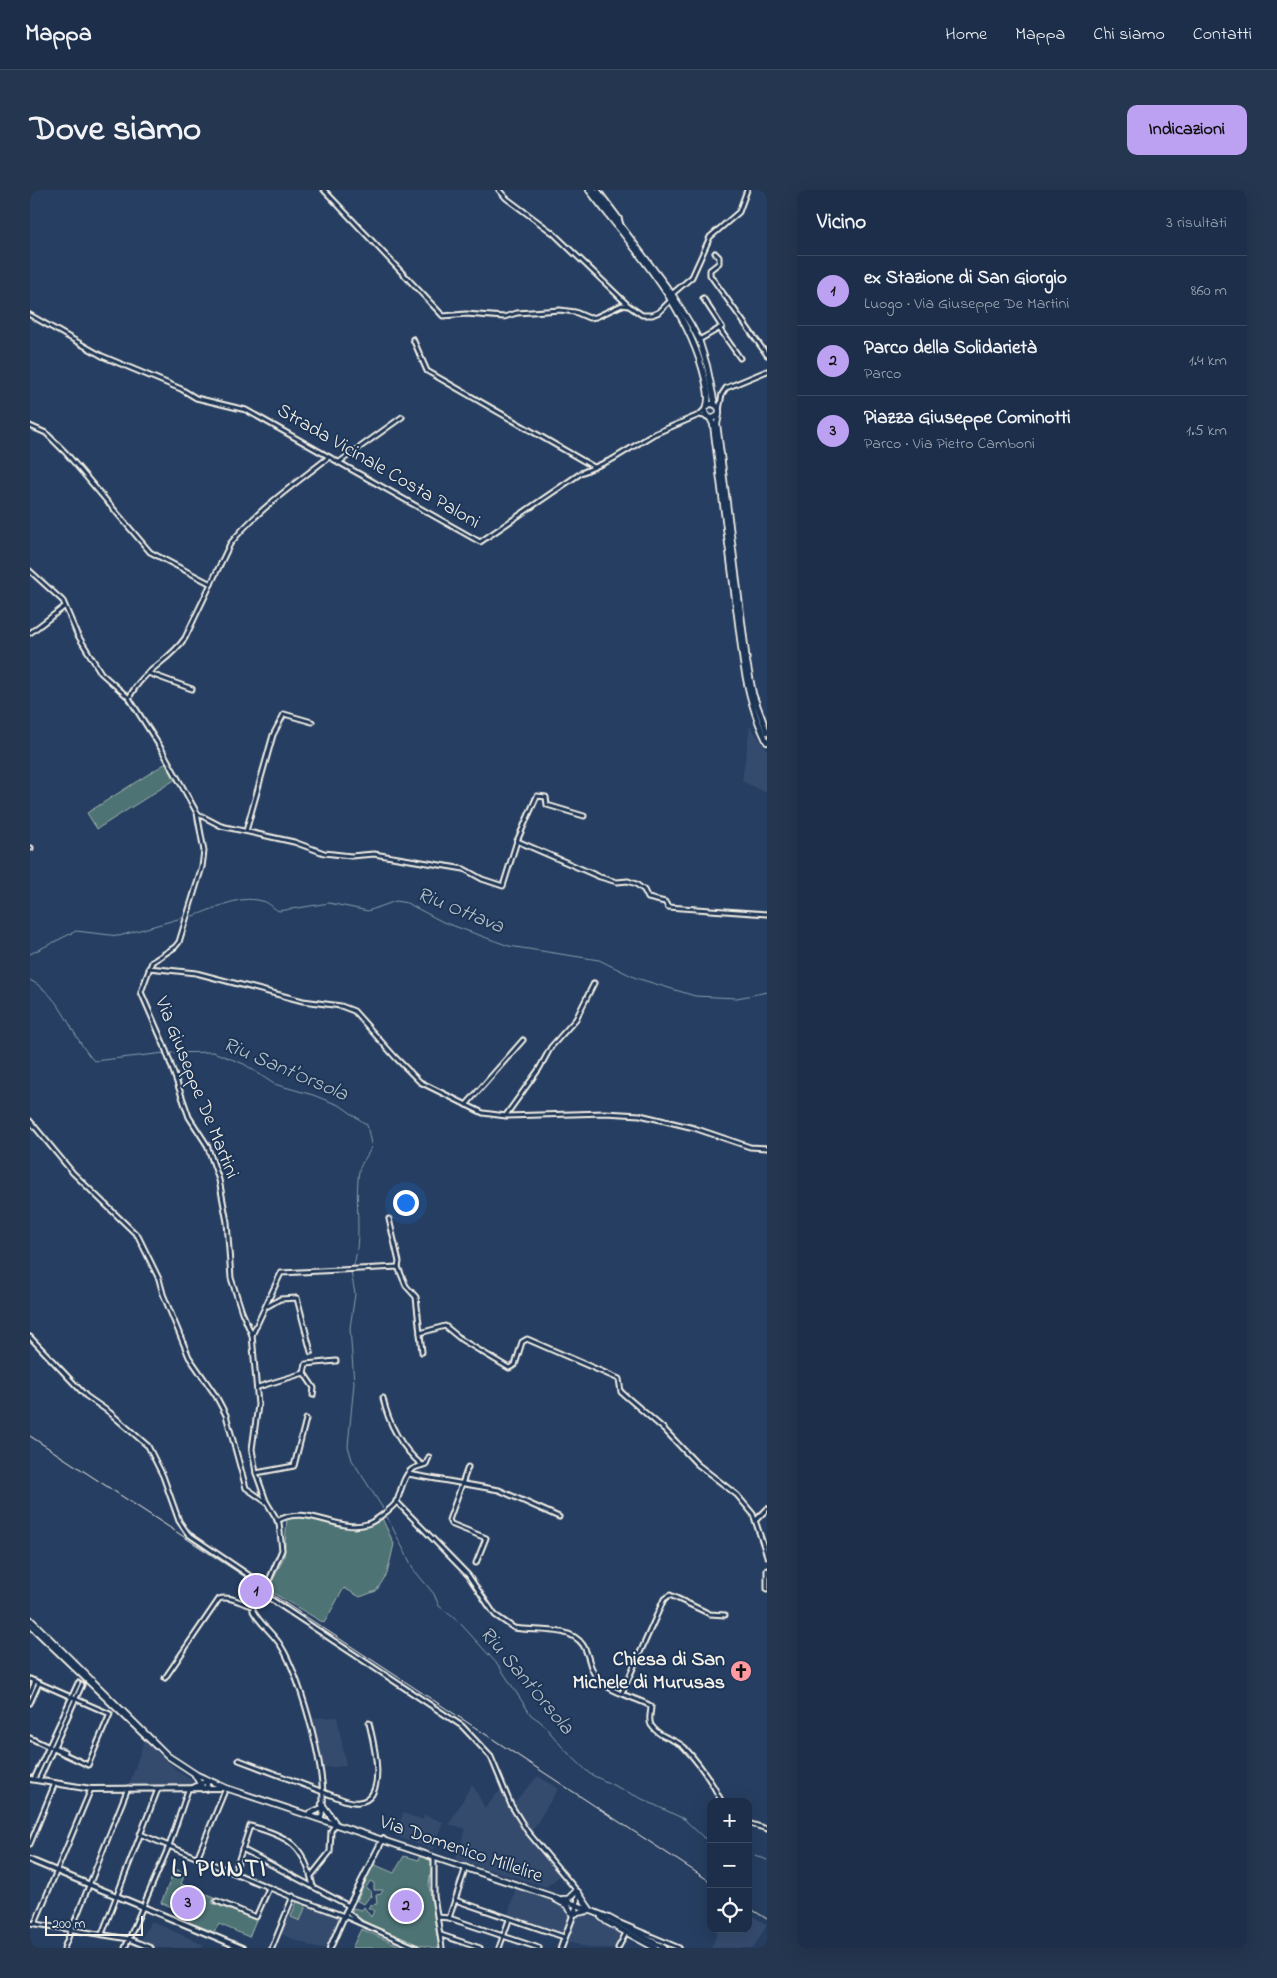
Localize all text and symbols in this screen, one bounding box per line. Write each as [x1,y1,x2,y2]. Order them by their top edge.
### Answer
text: Mappa [25,17,92,52]
text: Home [945,22,987,48]
text: Mappa [1015,22,1065,48]
text: Chi siamo [1093,22,1165,48]
text: Contatti [1193,22,1252,48]
text: Dove siamo [30,105,201,156]
button: Indicazioni [1127,105,1247,155]
text: Vicino [817,208,866,238]
text: 3 risultati [1166,211,1227,235]
text: ex Stazione di San Giorgio [864,265,1067,292]
text: 1 [830,279,836,303]
text: 860 m [1191,279,1227,303]
text: Luogo · Via Giuseppe De Martini [864,292,1069,316]
text: Parco della Solidarietà [864,335,1037,362]
text: 2 [829,349,837,373]
text: 1.4 km [1189,349,1227,373]
text: Parco [864,362,901,386]
street label: Strada Vicinale Costa Paloni [271,397,485,537]
text: Piazza Giuseppe Cominotti [864,405,1071,432]
text: 3 [830,419,836,443]
text: 1.5 km [1186,419,1227,443]
text: Parco · Via Pietro Camboni [864,432,1035,456]
water label: Riu Ottava [412,880,509,942]
street label: Via Giuseppe De Martini [146,992,246,1183]
water label: Riu Sant'Orsola [218,1030,353,1110]
your location [393,1190,419,1216]
pin: 1 [240,1572,272,1610]
water label: Riu Sant'Orsola [472,1620,581,1742]
place label: Chiesa di San Michele di Murusas [573,1646,725,1698]
church icon: Chiesa di San Michele di Murusas [729,1659,753,1683]
map controls [707,1798,752,1933]
button: + [707,1798,752,1843]
street label: Via Domenico Millelire [375,1808,546,1892]
button: − [707,1843,752,1888]
district label: LI PUNTI [171,1852,267,1888]
pin: 3 [172,1884,204,1922]
pin: 2 [390,1887,422,1925]
button: locate [707,1888,752,1933]
scale bar [45,1913,142,1936]
text: 200 m [52,1914,85,1935]

